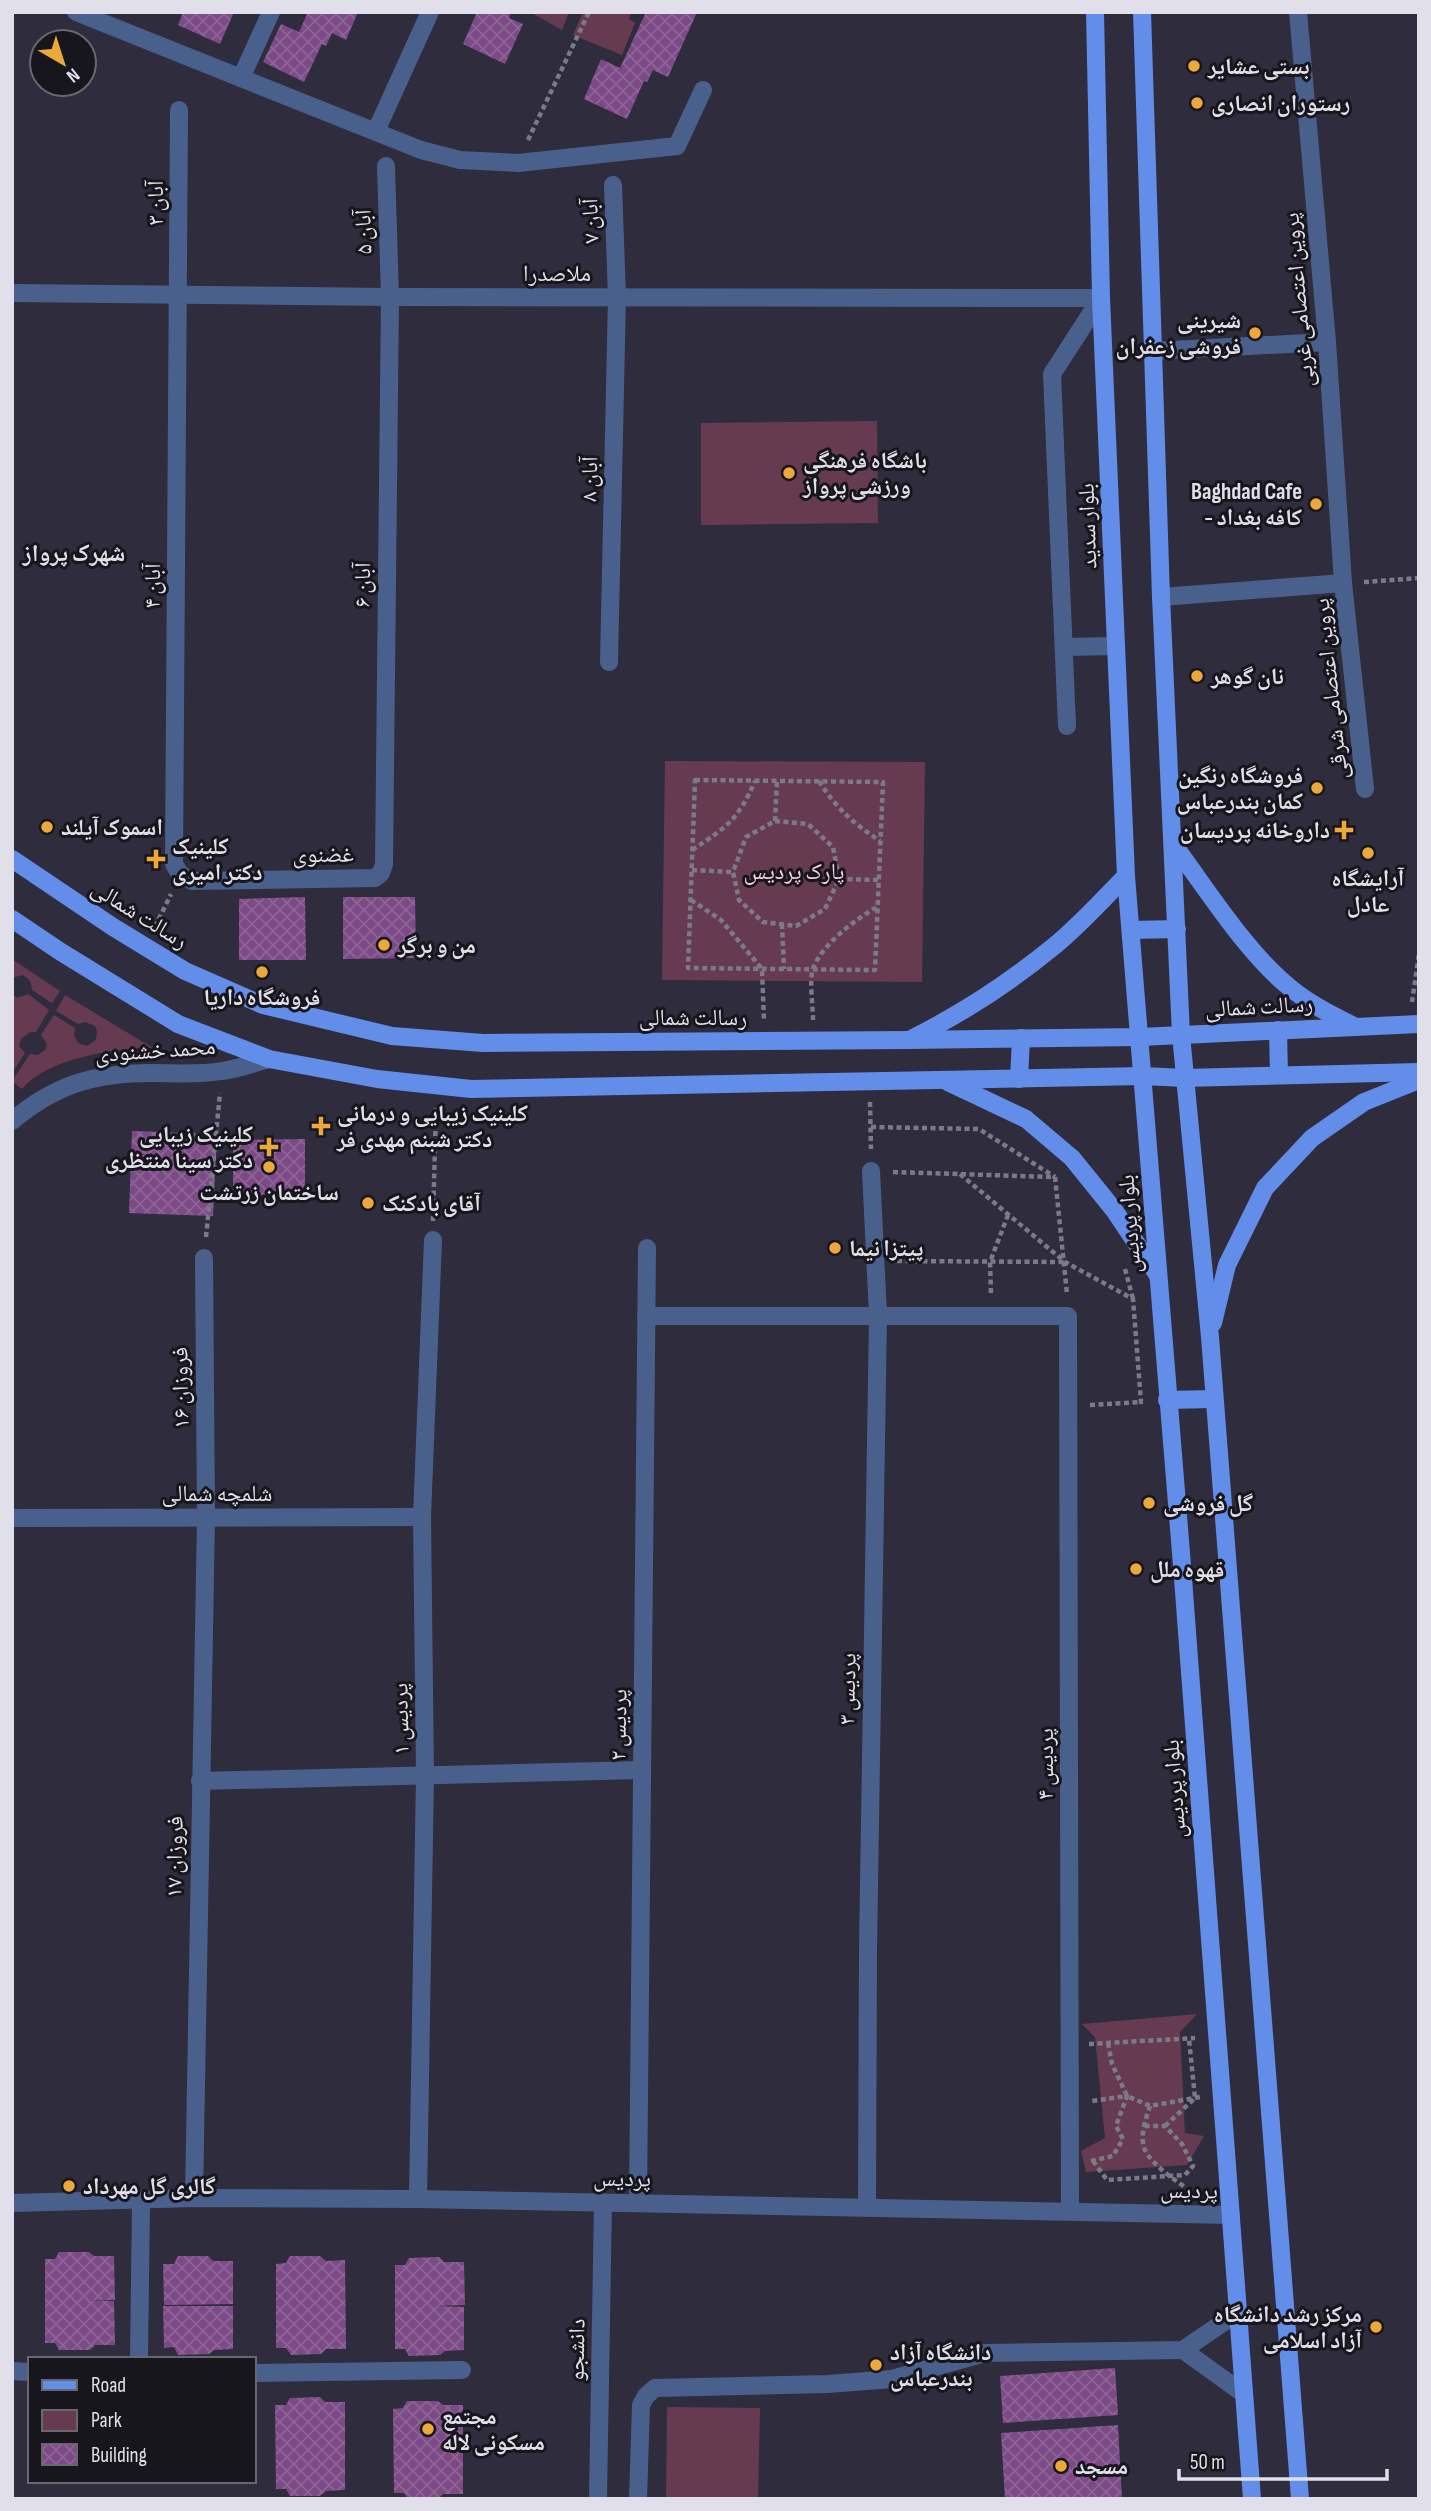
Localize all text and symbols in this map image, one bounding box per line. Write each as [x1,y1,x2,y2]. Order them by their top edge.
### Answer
north arrow [28,28,98,98]
place label: بستی عشایر [1207,53,1310,81]
marker: بستی عشایر [1186,58,1202,74]
text: N [62,63,84,87]
place label: رستوران انصاری [1211,90,1350,118]
marker: رستوران انصاری [1189,95,1205,111]
street label: آبان ۳ [142,179,170,226]
street label: آبان ۷ [576,197,606,244]
street label: آبان ۵ [349,208,379,255]
street label: پروین اعتصامی غربی [1277,212,1321,388]
street label: ملاصدرا [523,260,591,288]
place label: شیرینی فروشی زعفران [1116,307,1241,361]
marker: شیرینی فروشی زعفران [1247,325,1263,341]
place label: باشگاه فرهنگی ورزشی پرواز [802,447,927,501]
street label: آبان ۸ [576,455,604,502]
marker: باشگاه فرهنگی ورزشی پرواز [781,465,797,481]
place label: Baghdad Cafe - کافه بغداد [1191,478,1302,532]
street label: بلوار سدید [1073,483,1103,569]
marker: Baghdad Cafe - کافه بغداد [1308,496,1324,512]
district label: شهرک پرواز [22,539,125,568]
street label: آبان ۶ [349,561,377,608]
street label: آبان ۴ [139,562,167,609]
street label: پروین اعتصامی شرقی [1308,597,1354,781]
place label: نان گوهر [1210,663,1284,691]
marker: نان گوهر [1189,668,1205,684]
place label: فروشگاه رنگین کمان بندرعباس [1177,762,1303,816]
marker: فروشگاه رنگین کمان بندرعباس [1309,780,1325,796]
place label: اسموک آیلند [61,814,163,842]
place label: داروخانه پردیسان [1180,817,1330,845]
marker: اسموک آیلند [39,819,55,835]
marker: داروخانه پردیسان [1336,822,1352,838]
place label: کلینیک دکتر امیری [172,833,263,887]
street label: غضنوی [292,840,354,870]
marker: آرایشگاه عادل [1360,845,1376,861]
marker: کلینیک دکتر امیری [146,849,166,869]
park label: پارک پردیس [744,858,844,886]
place label: آرایشگاه عادل [1332,865,1405,919]
street label: رسالت شمالی [86,874,193,955]
place label: من و برگر [397,932,476,960]
marker: من و برگر [376,937,392,953]
marker: فروشگاه داریا [254,964,270,980]
place label: فروشگاه داریا [204,984,320,1012]
street label: رسالت شمالی [1204,990,1314,1024]
street label: رسالت شمالی [639,1004,747,1032]
street label: محمد خشنودی [94,1033,216,1069]
place label: کلینیک زیبایی و درمانی دکتر شبنم مهدی فر [336,1100,528,1155]
marker: کلینیک زیبایی و درمانی دکتر شبنم مهدی فر [311,1116,331,1136]
place label: کلینیک زیبایی دکتر سینا منتظری [105,1121,253,1175]
marker: کلینیک زیبایی دکتر سینا منتظری [259,1137,279,1157]
marker: ساختمان زرتشت [261,1159,277,1175]
street label: بلوار پردیس [1113,1174,1147,1274]
place label: ساختمان زرتشت [199,1179,339,1207]
place label: آقای بادکنک [382,1190,481,1218]
marker: آقای بادکنک [360,1195,376,1211]
place label: پیتزا نیما [849,1235,923,1263]
marker: پیتزا نیما [827,1240,843,1256]
street label: فروزان ۱۶ [166,1347,196,1429]
street label: شلمچه شمالی [162,1480,272,1508]
place label: گل فروشی [1163,1490,1253,1518]
marker: گل فروشی [1141,1495,1157,1511]
place label: قهوه ملل [1150,1556,1224,1584]
marker: قهوه ملل [1128,1561,1144,1577]
street label: پردیس ۳ [833,1653,863,1725]
street label: پردیس ۱ [386,1683,416,1755]
street label: پردیس ۲ [604,1689,634,1761]
street label: پردیس ۴ [1032,1728,1060,1800]
street label: بلوار پردیس [1158,1739,1192,1839]
street label: فروزان ۱۷ [160,1816,190,1898]
street label: پردیس [593,2164,651,2194]
place label: گالری گل مهرداد [83,2173,216,2201]
street label: پردیس [1160,2176,1218,2206]
marker: گالری گل مهرداد [61,2178,77,2194]
place label: مرکز رشد دانشگاه آزاد اسلامی [1214,2301,1363,2355]
street label: دانشجو [562,2318,592,2382]
marker: مرکز رشد دانشگاه آزاد اسلامی [1368,2319,1384,2335]
place label: دانشگاه آزاد بندرعباس [890,2339,991,2393]
legend [28,2357,256,2483]
marker: دانشگاه آزاد بندرعباس [868,2357,884,2373]
text: Road [91,2373,126,2398]
place label: مجتمع مسکونی لاله [442,2403,545,2457]
text: Park [91,2408,122,2433]
marker: مجتمع مسکونی لاله [420,2421,436,2437]
scale bar [1179,2438,1387,2482]
text: Building [91,2443,147,2468]
text: 50 m [1190,2450,1225,2475]
place label: مسجد [1075,2453,1128,2481]
marker: مسجد [1053,2458,1069,2474]

